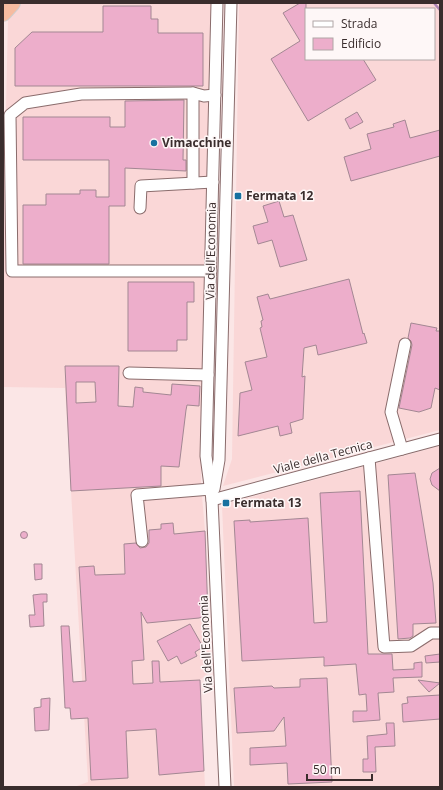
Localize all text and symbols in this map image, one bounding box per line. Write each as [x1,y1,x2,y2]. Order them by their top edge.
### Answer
legend [305,8,435,60]
text: Strada [341,15,377,32]
text: Edificio [341,35,381,52]
place label: Vimacchine [162,134,231,151]
marker: Vimacchine [149,138,159,148]
place label: Fermata 12 [246,187,314,204]
marker: Fermata 12 [233,191,243,201]
street label: Via dell'Economia [201,202,220,300]
street label: Viale della Tecnica [272,435,374,478]
place label: Fermata 13 [234,494,302,511]
marker: Fermata 13 [221,498,231,508]
street label: Via dell'Economia [194,595,217,693]
scale bar [307,756,372,782]
text: 50 m [313,761,341,778]

